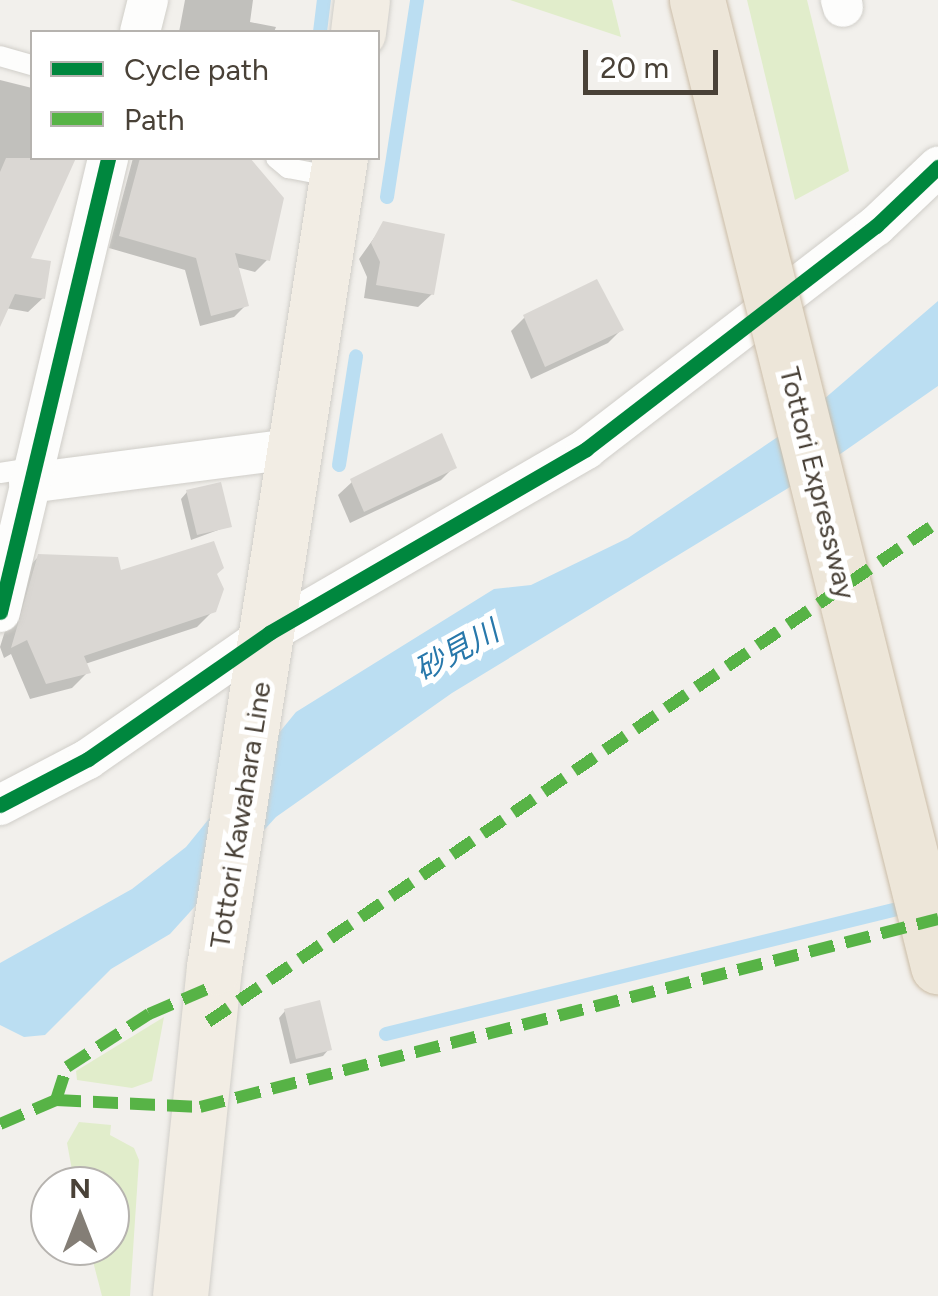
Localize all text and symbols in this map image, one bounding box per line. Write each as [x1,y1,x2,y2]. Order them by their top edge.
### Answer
legend [30,30,380,160]
scale bar [588,30,723,92]
text: 20 m [600,49,669,86]
text: Cycle path [124,51,269,88]
text: Path [124,101,184,138]
street label: Tottori Expressway [773,364,863,602]
water label: 砂見川 [409,613,505,689]
street label: Tottori Kawahara Line [202,679,278,951]
north arrow [30,1166,130,1266]
text: N [69,1171,91,1205]

